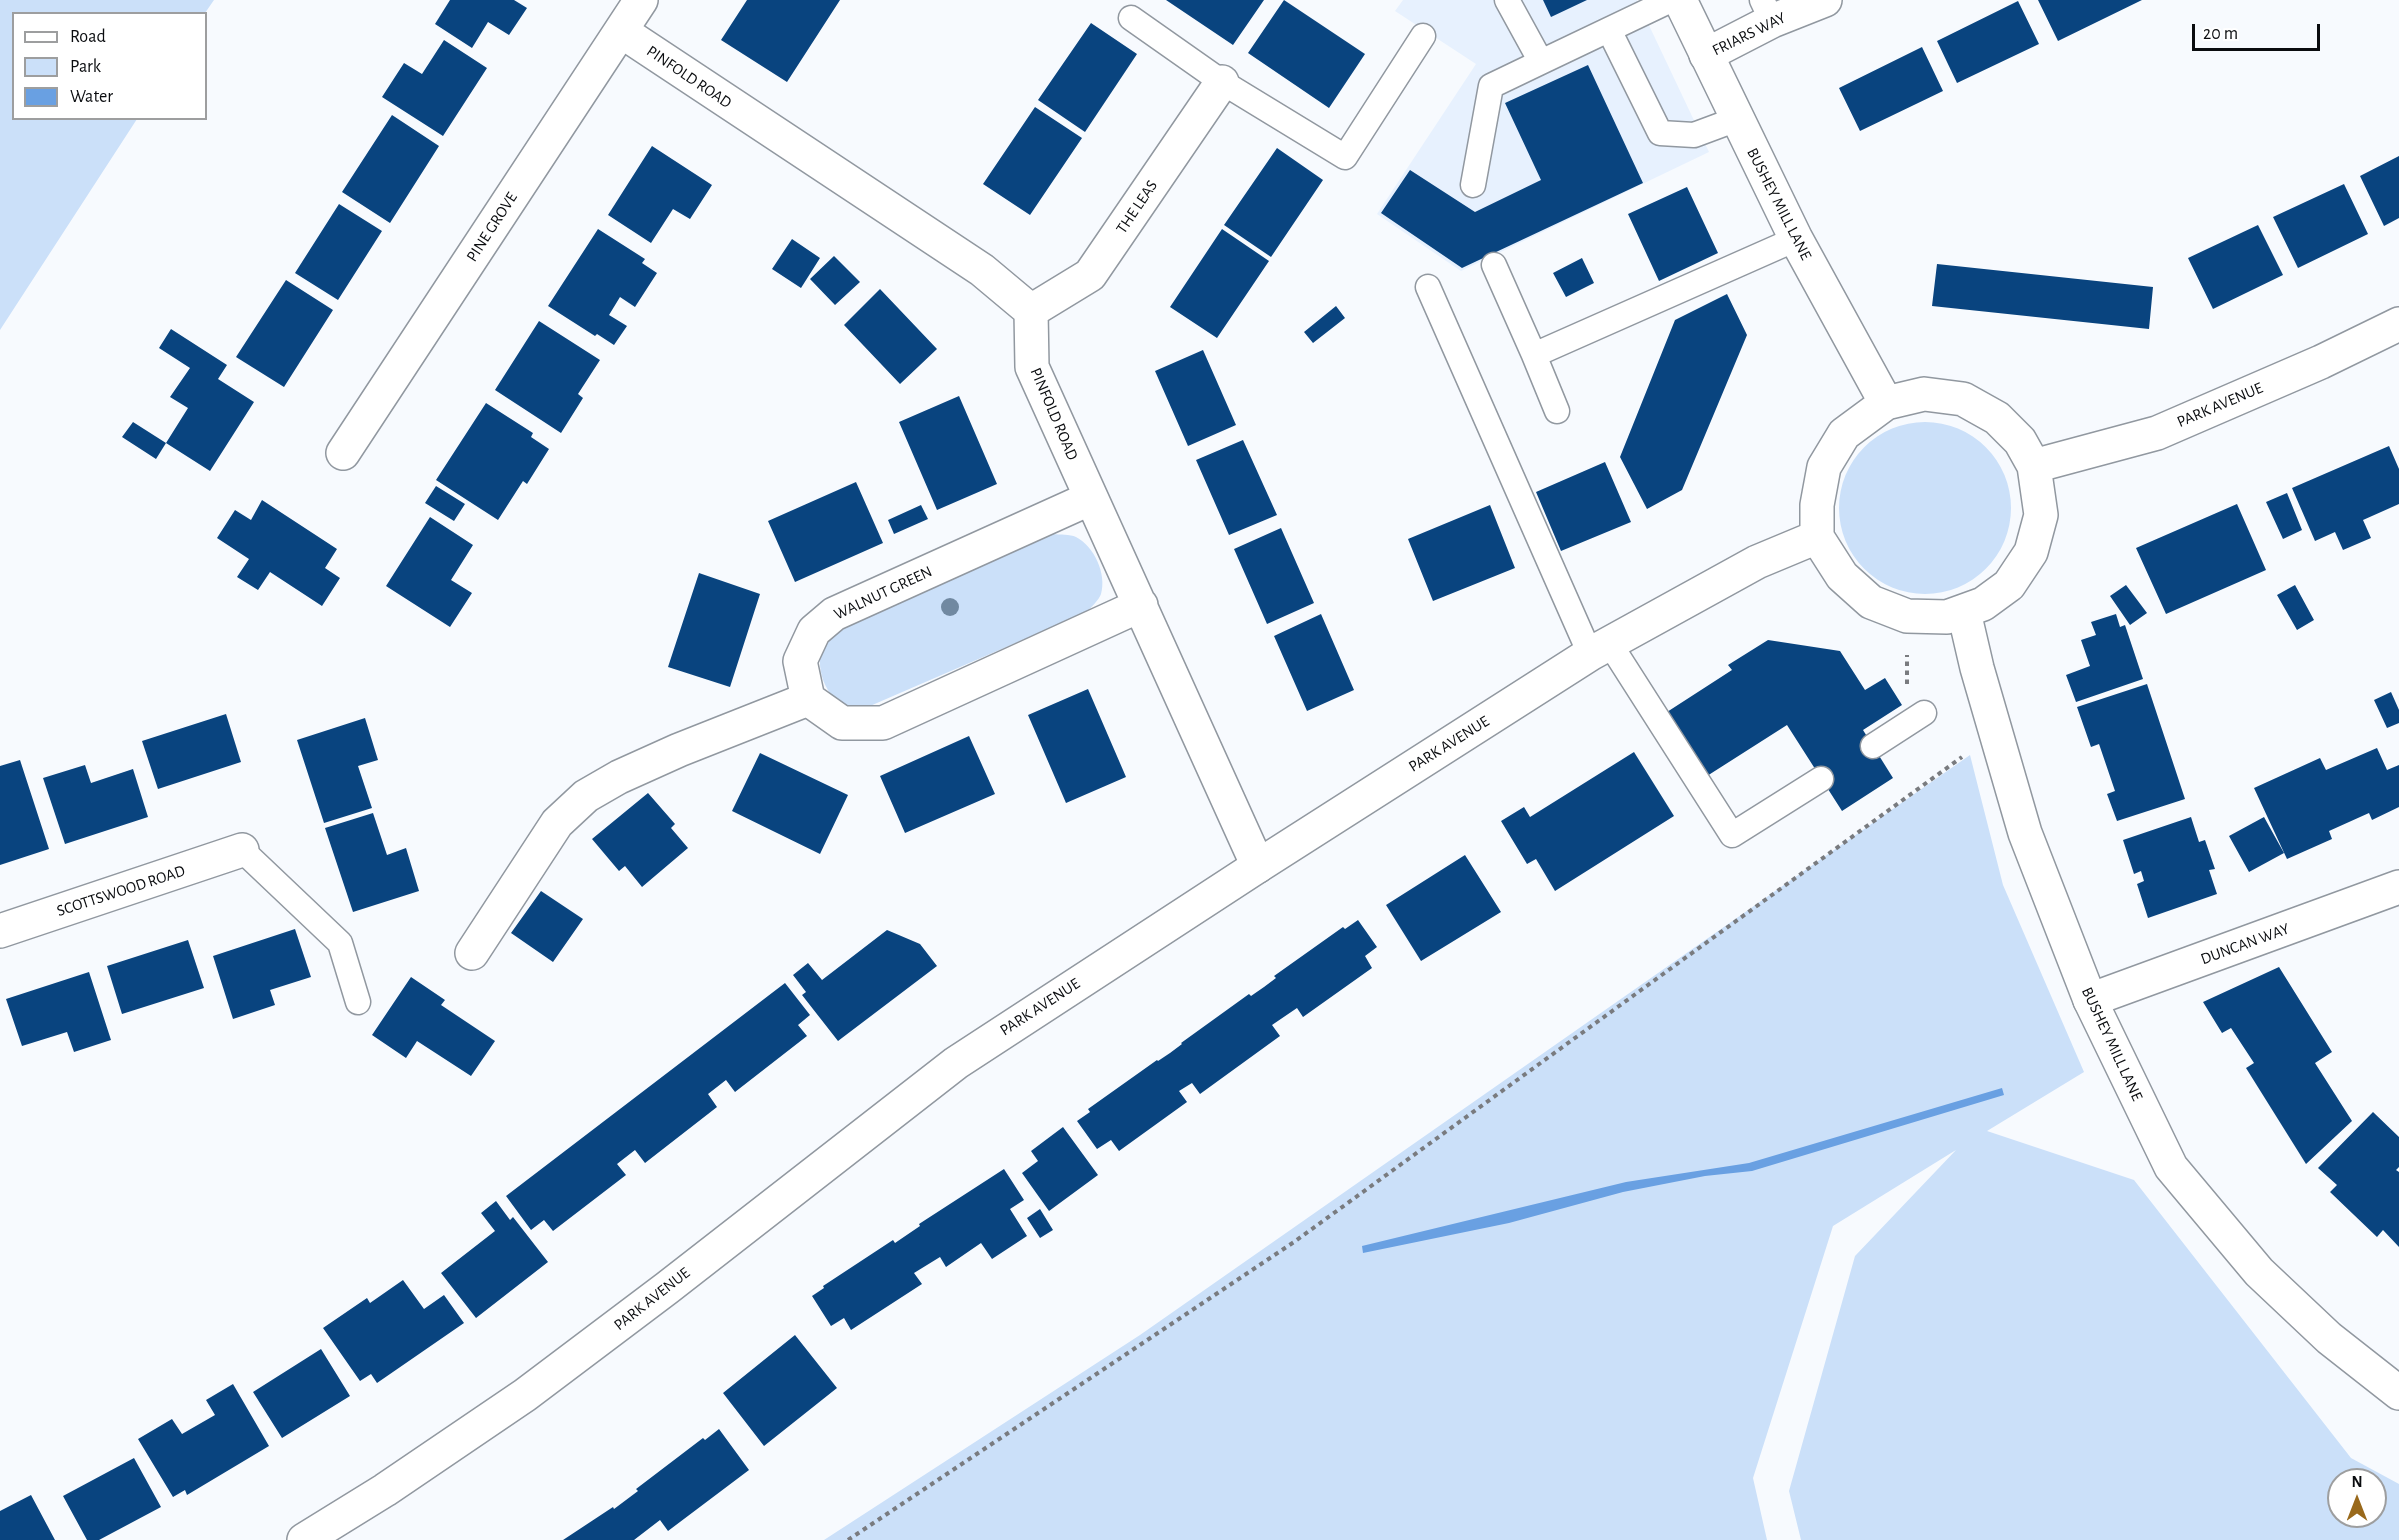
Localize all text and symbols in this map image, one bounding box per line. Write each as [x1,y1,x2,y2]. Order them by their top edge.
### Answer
street label: FRIARS WAY [1709,8,1789,60]
legend [12,12,207,120]
scale bar [2195,12,2322,50]
text: 20 m [2203,25,2238,43]
text: Road [70,28,106,46]
street label: PINFOLD ROAD [643,42,735,112]
text: Park [70,58,101,76]
text: Water [70,88,113,106]
street label: BUSHEY MILL LANE [1742,145,1816,263]
street label: THE LEAS [1112,177,1162,237]
street label: PINE GROVE [462,189,522,265]
street label: PINFOLD ROAD [1026,365,1082,463]
street label: PARK AVENUE [2174,378,2266,432]
street label: WALNUT GREEN [831,562,935,624]
street label: PARK AVENUE [1405,712,1493,776]
street label: SCOTTSWOOD ROAD [54,861,188,921]
street label: DUNCAN WAY [2198,919,2292,969]
street label: PARK AVENUE [996,974,1084,1040]
street label: BUSHEY MILL LANE [2077,984,2147,1104]
street label: PARK AVENUE [610,1263,694,1335]
north arrow [2327,1468,2387,1528]
text: N [2351,1474,2363,1490]

